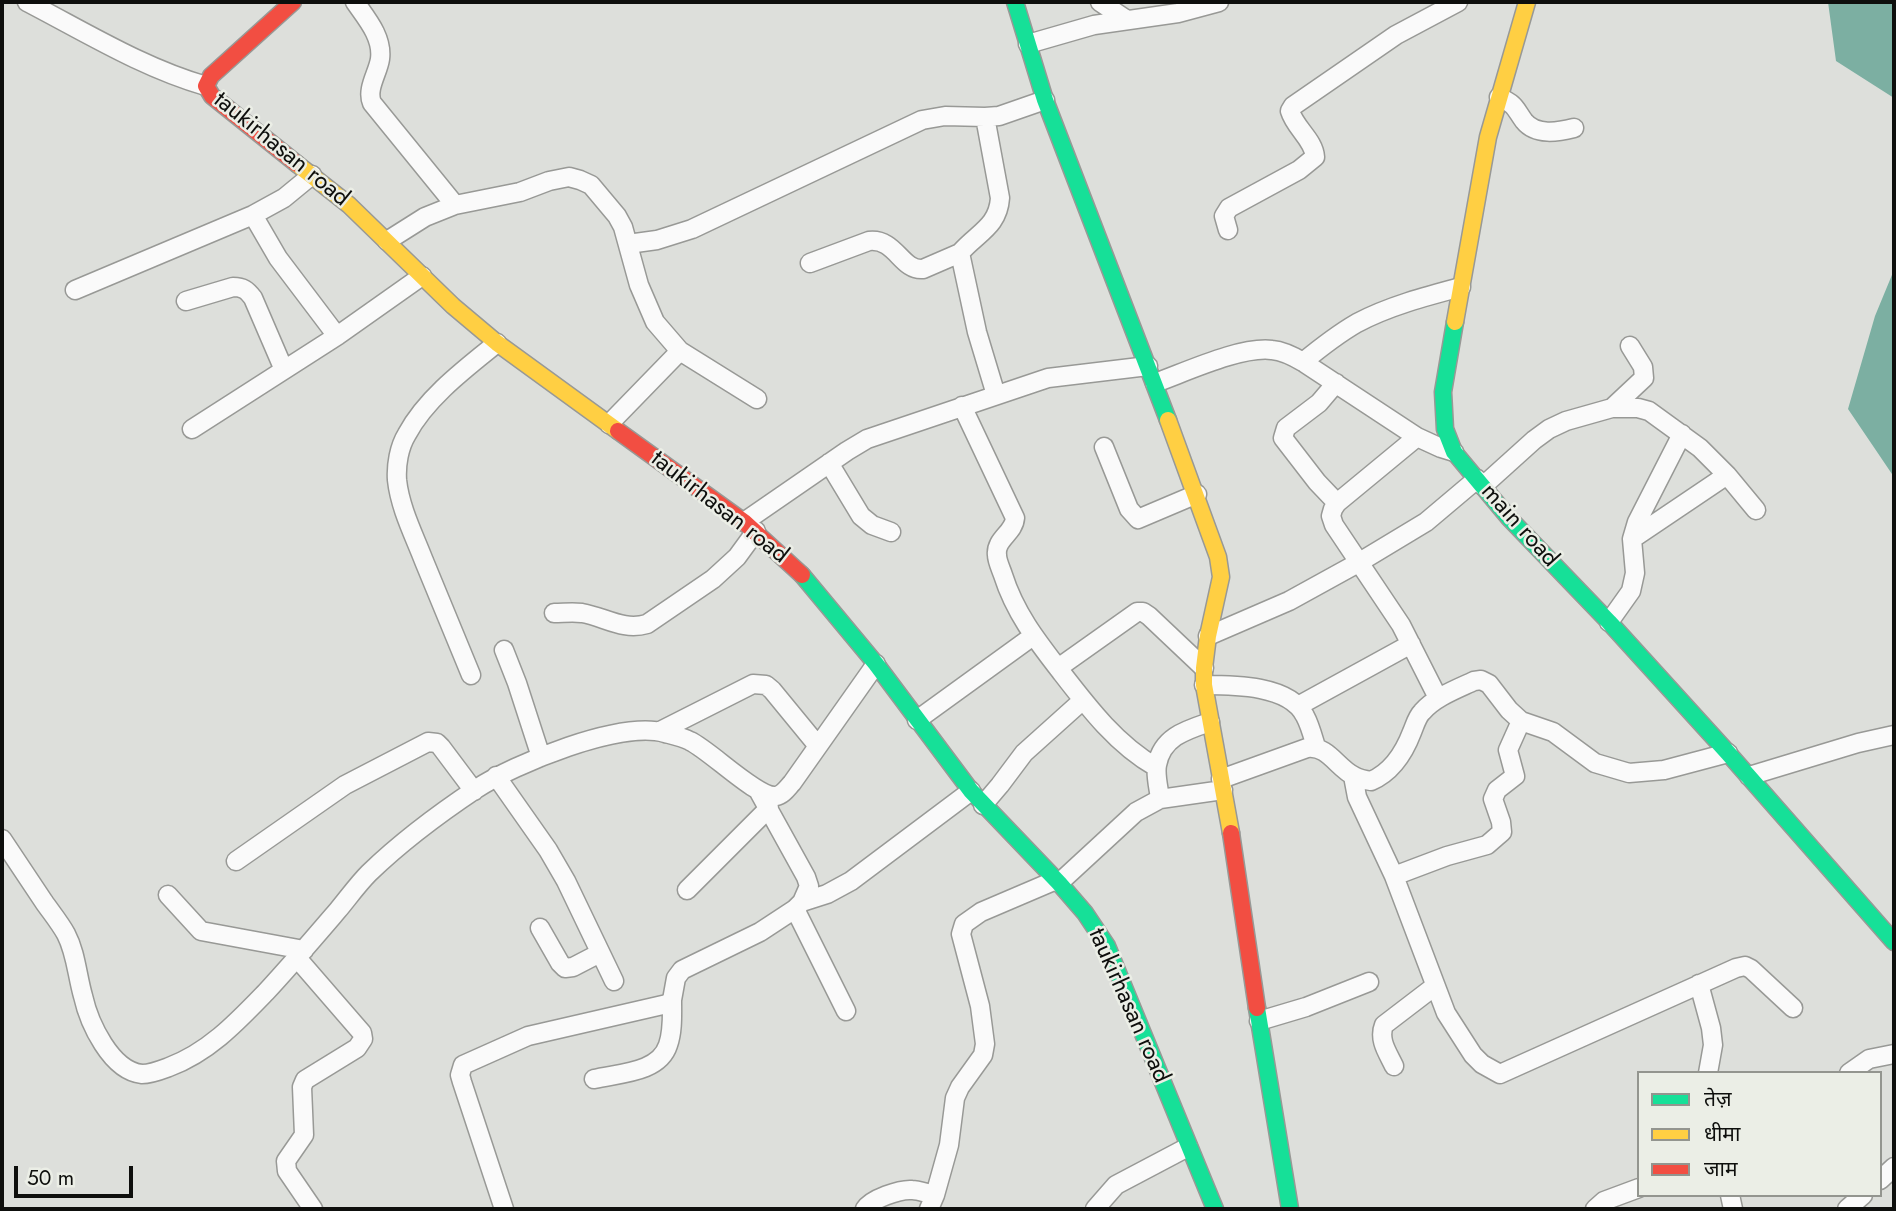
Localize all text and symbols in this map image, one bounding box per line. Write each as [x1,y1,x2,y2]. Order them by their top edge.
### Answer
street label: taukirhasan road [207,86,355,214]
street label: taukirhasan road [645,445,793,571]
street label: main road [1474,478,1564,574]
street label: taukirhasan road [1081,924,1175,1088]
legend [1637,1071,1882,1197]
text: तेज़ [1704,1084,1732,1114]
text: धीमा [1704,1119,1740,1149]
scale bar [18,1152,136,1196]
text: जाम [1704,1154,1738,1184]
text: 50 m [27,1163,74,1193]

